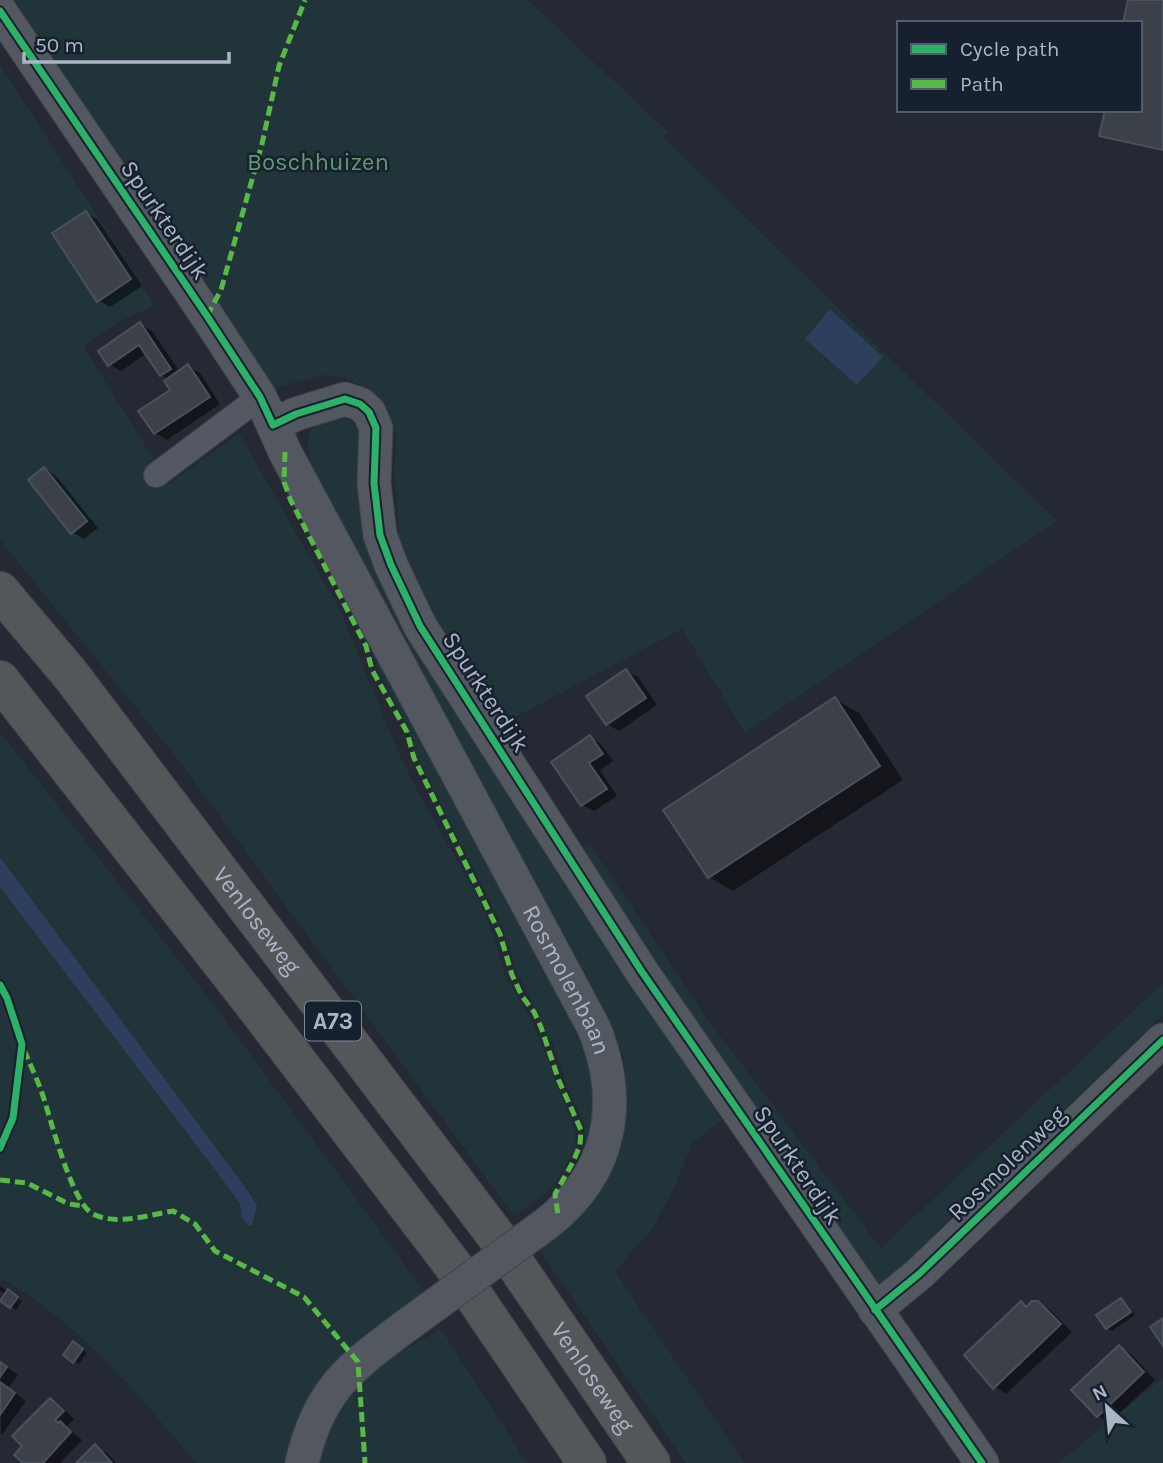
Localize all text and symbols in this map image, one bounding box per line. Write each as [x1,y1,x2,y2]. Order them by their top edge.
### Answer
scale bar [24,21,229,65]
legend [897,21,1142,112]
text: 50 m [35,33,84,57]
text: Cycle path [960,37,1060,61]
text: Path [960,72,1004,96]
park label: Boschhuizen [247,148,389,176]
street label: Spurkterdijk [115,155,215,285]
street label: Spurkterdijk [437,627,535,757]
street label: Venloseweg [207,861,307,980]
street label: Rosmolenbaan [517,900,616,1058]
road number: A73 [305,1002,361,1040]
street label: Spurkterdijk [748,1100,848,1230]
street label: Rosmolenweg [942,1100,1072,1226]
street label: Venloseweg [545,1317,640,1438]
north arrow [1072,1372,1142,1442]
text: N [1089,1380,1111,1406]

